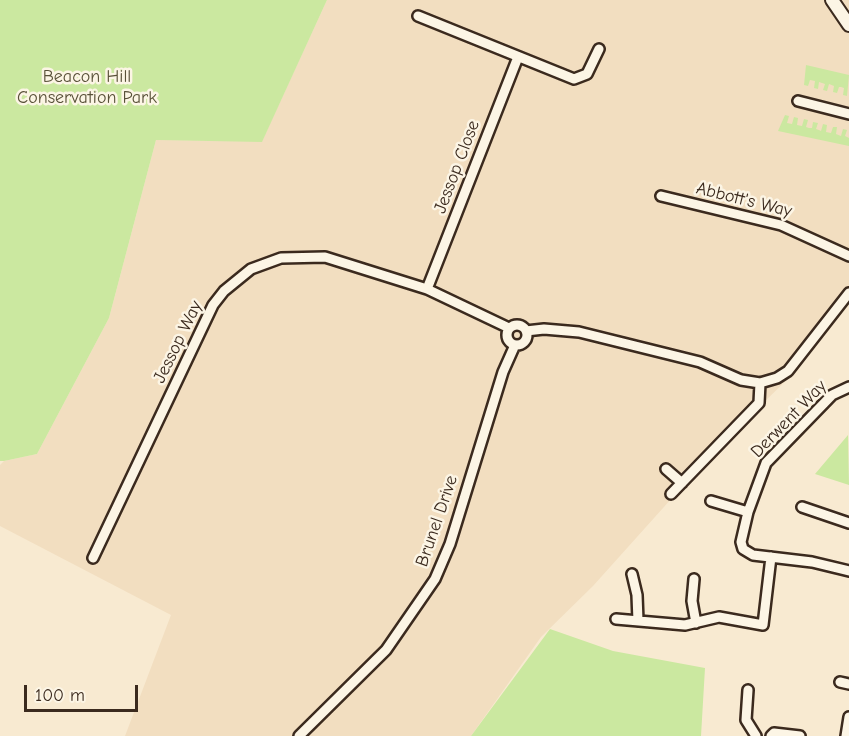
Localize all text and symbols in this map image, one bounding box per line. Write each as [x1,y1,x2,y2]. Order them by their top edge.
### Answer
park label: Beacon Hill Conservation Park [17,66,157,109]
street label: Jessop Close [429,117,485,217]
street label: Abbott's Way [694,178,794,222]
street label: Jessop Way [149,297,207,387]
street label: Derwent Way [747,376,831,462]
street label: Brunel Drive [411,472,463,570]
scale bar [27,673,141,711]
text: 100 m [35,685,85,706]

